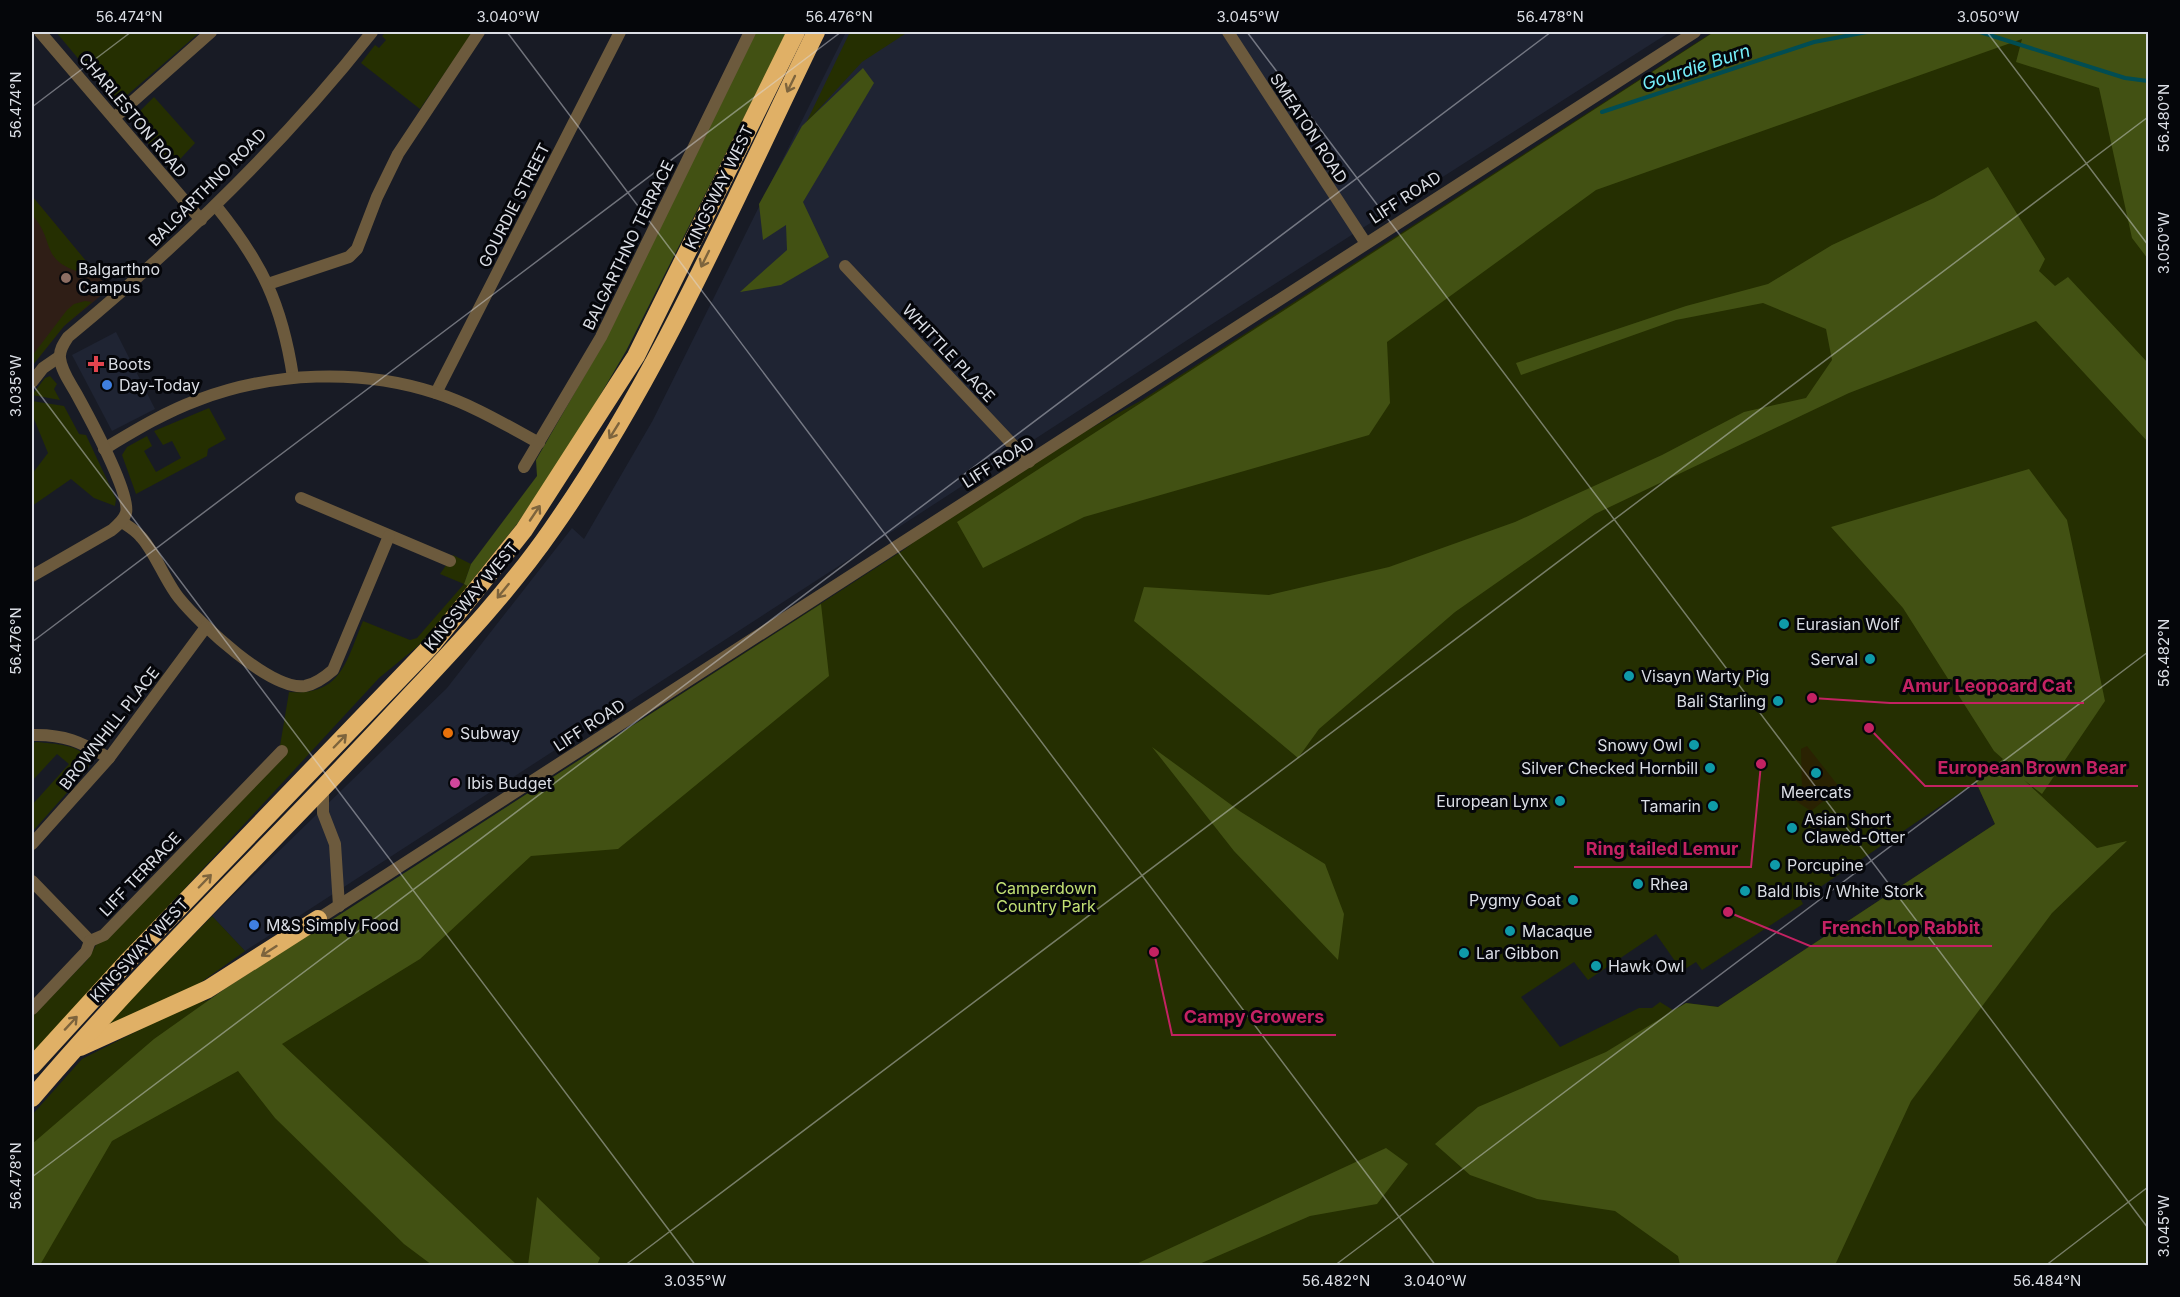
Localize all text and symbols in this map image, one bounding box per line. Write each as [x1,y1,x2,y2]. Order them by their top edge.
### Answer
text: 56.474°N [95,7,163,26]
text: 3.040°W [476,7,540,26]
text: 56.476°N [805,7,873,26]
text: 3.045°W [1217,7,1280,26]
text: 56.478°N [1516,7,1584,26]
text: 3.050°W [1957,7,2019,26]
water label: Gourdie Burn [1639,40,1753,94]
street label: CHARLESTON ROAD [75,48,191,182]
street label: SMEATON ROAD [1266,69,1352,187]
text: 56.474°N [6,71,25,139]
one-way arrow [784,75,796,93]
text: 56.480°N [2154,84,2173,152]
street label: KINGSWAY WEST [680,122,758,252]
street label: BALGARTHNO ROAD [144,124,270,250]
street label: GOURDIE STREET [474,140,554,270]
street label: BALGARTHNO TERRACE [578,157,678,333]
street label: LIFF ROAD [1365,166,1445,228]
text: 3.050°W [2154,212,2173,274]
one-way arrow [699,250,711,268]
place label: Balgarthno Campus [78,259,160,297]
marker: Balgarthno Campus [59,271,73,285]
street label: WHITTLE PLACE [898,300,1000,406]
place label: Boots [108,354,151,374]
text: 3.035°W [6,355,25,417]
marker: Boots [89,357,103,371]
place label: Day-Today [119,375,200,395]
marker: Day-Today [100,378,114,392]
one-way arrow [607,422,619,439]
street label: LIFF ROAD [958,432,1038,492]
one-way arrow [529,505,541,522]
street label: KINGSWAY WEST [420,538,522,654]
one-way arrow [496,583,509,599]
text: 56.476°N [6,607,25,675]
place label: Eurasian Wolf [1796,614,1900,634]
marker: Eurasian Wolf [1777,617,1791,631]
text: 56.482°N [2154,619,2173,687]
place label: Serval [1810,649,1858,669]
marker: Serval [1863,652,1877,666]
street label: BROWNHILL PLACE [55,662,163,794]
place label: Visayn Warty Pig [1641,666,1769,686]
callout: Amur Leopoard Cat [1890,667,2084,703]
marker: Visayn Warty Pig [1622,669,1636,683]
text: Amur Leopoard Cat [1902,675,2073,696]
place label: Bali Starling [1676,691,1766,711]
street label: LIFF ROAD [549,694,629,756]
marker: Bali Starling [1771,694,1785,708]
place label: Subway [460,723,520,743]
marker: Subway [441,726,455,740]
one-way arrow [333,733,348,748]
place label: Snowy Owl [1597,735,1682,755]
marker: Snowy Owl [1687,738,1701,752]
callout: European Brown Bear [1925,750,2138,786]
text: European Brown Bear [1937,757,2127,778]
place label: Silver Checked Hornbill [1521,758,1698,778]
marker: Silver Checked Hornbill [1703,761,1717,775]
marker: Meercats [1809,766,1823,780]
place label: Ibis Budget [467,773,552,793]
marker: Ibis Budget [448,776,462,790]
place label: Meercats [1781,782,1851,802]
place label: European Lynx [1436,791,1548,811]
marker: European Lynx [1553,794,1567,808]
place label: Tamarin [1640,796,1701,816]
marker: Tamarin [1706,799,1720,813]
place label: Asian Short Clawed-Otter [1804,809,1905,847]
marker: Asian Short Clawed-Otter [1785,821,1799,835]
street label: LIFF TERRACE [95,828,185,920]
callout: Ring tailed Lemur [1574,831,1751,867]
text: Ring tailed Lemur [1586,838,1738,859]
place label: Porcupine [1787,855,1864,875]
marker: Porcupine [1768,858,1782,872]
one-way arrow [198,874,212,889]
place label: Rhea [1650,874,1688,894]
marker: Rhea [1631,877,1645,891]
park label: Camperdown Country Park [995,878,1097,916]
place label: Bald Ibis / White Stork [1757,881,1924,901]
marker: Bald Ibis / White Stork [1738,884,1752,898]
place label: Pygmy Goat [1469,890,1561,910]
marker: Pygmy Goat [1566,893,1580,907]
street label: KINGSWAY WEST [86,894,192,1006]
callout: French Lop Rabbit [1810,910,1992,946]
place label: M&S Simply Food [266,915,399,935]
text: French Lop Rabbit [1822,917,1981,938]
marker: M&S Simply Food [247,918,261,932]
place label: Macaque [1522,921,1592,941]
marker: Macaque [1503,924,1517,938]
place label: Lar Gibbon [1476,943,1559,963]
one-way arrow [261,946,278,958]
marker: Lar Gibbon [1457,946,1471,960]
place label: Hawk Owl [1608,956,1684,976]
marker: Hawk Owl [1589,959,1603,973]
callout: Campy Growers [1172,999,1336,1035]
text: Campy Growers [1184,1006,1324,1027]
one-way arrow [64,1015,78,1030]
text: 56.478°N [6,1142,25,1210]
text: 3.045°W [2154,1194,2173,1257]
text: 3.035°W [664,1271,726,1290]
text: 56.482°N [1302,1271,1370,1290]
text: 3.040°W [1403,1271,1467,1290]
text: 56.484°N [2013,1271,2081,1290]

